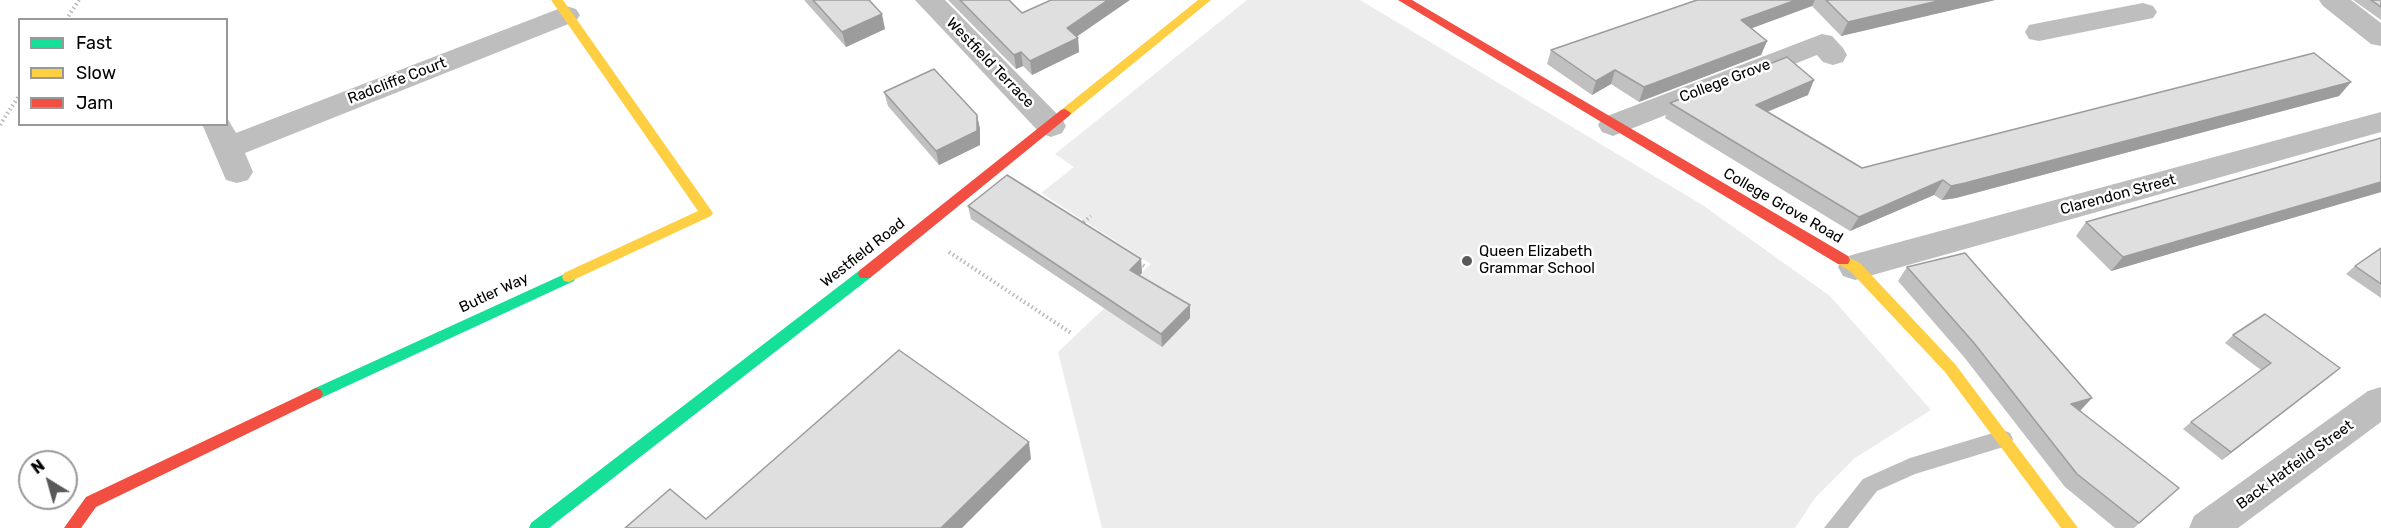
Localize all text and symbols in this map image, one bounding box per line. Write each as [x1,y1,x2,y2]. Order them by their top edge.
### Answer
street label: Westfield Terrace [942,14,1038,112]
legend [18,18,228,126]
text: Fast [76,32,112,54]
street label: Radcliffe Court [345,54,449,108]
street label: College Grove [1677,55,1773,107]
text: Slow [76,62,116,84]
text: Jam [76,92,113,114]
street label: College Grove Road [1720,164,1846,248]
street label: Clarendon Street [2058,171,2178,219]
street label: Westfield Road [817,214,909,292]
place label: Queen Elizabeth Grammar School [1479,243,1595,278]
marker: Queen Elizabeth Grammar School [1460,254,1474,268]
street label: Butler Way [456,269,532,317]
street label: Back Hatfeild Street [2233,417,2357,513]
north arrow [18,450,78,510]
text: N [28,456,48,478]

